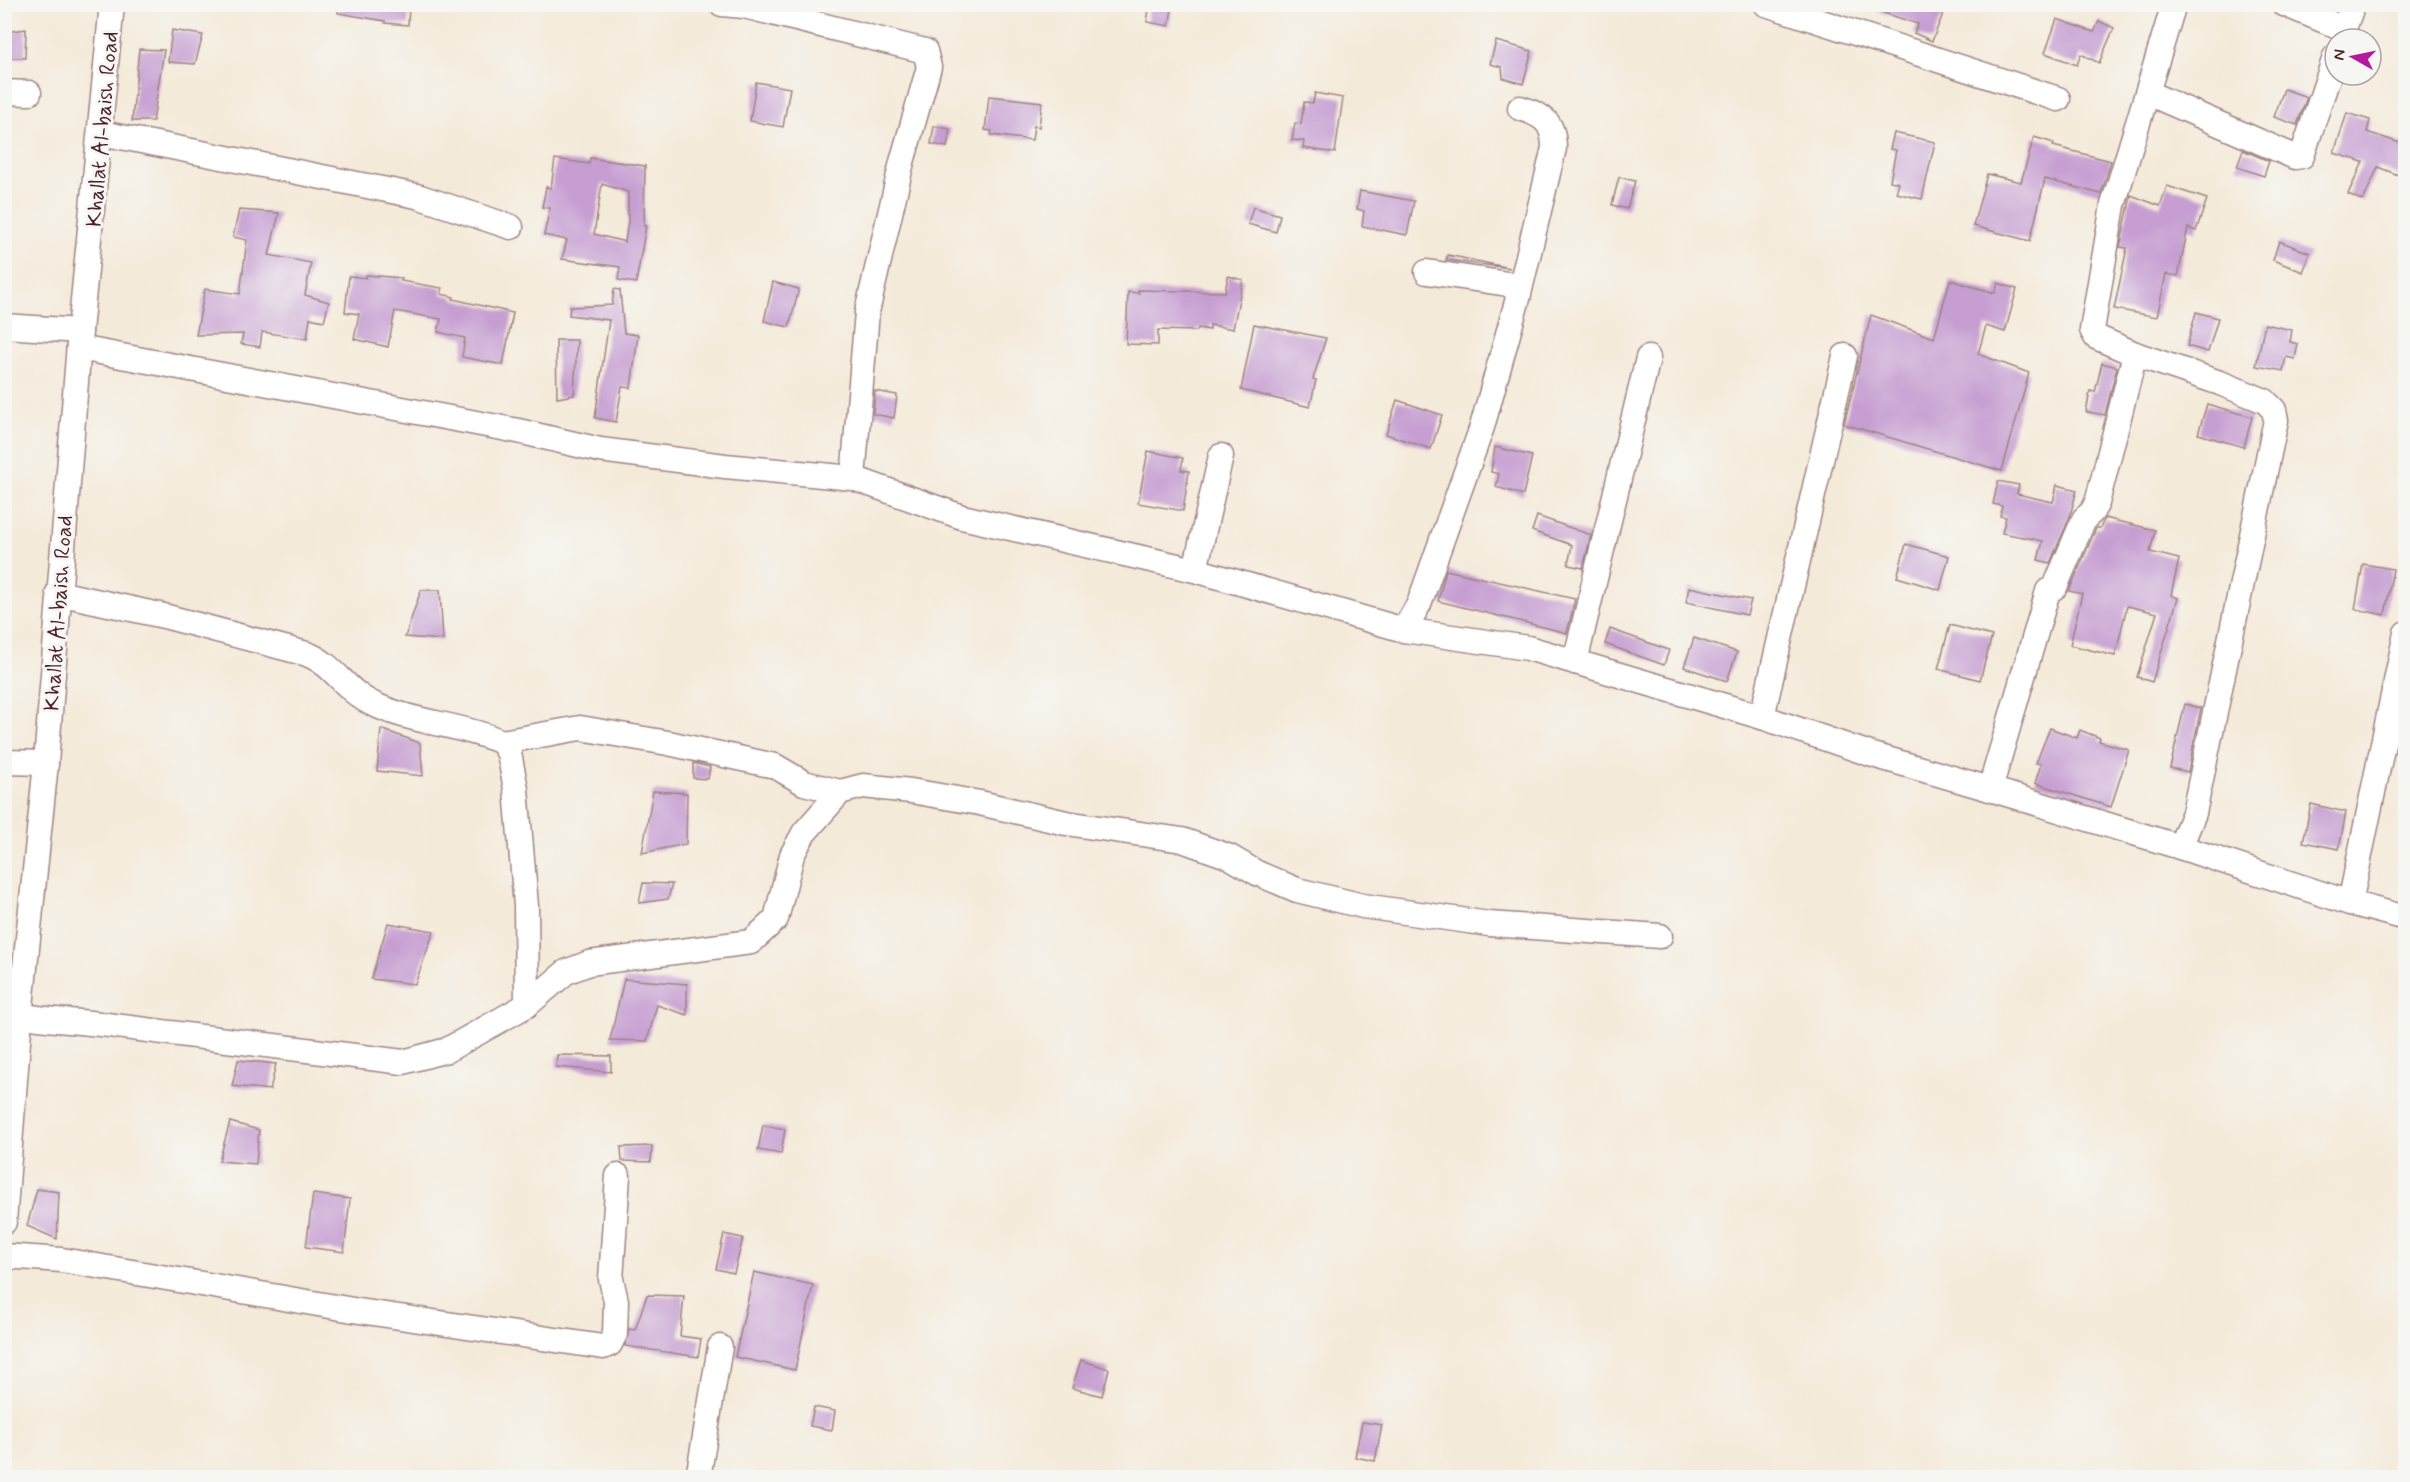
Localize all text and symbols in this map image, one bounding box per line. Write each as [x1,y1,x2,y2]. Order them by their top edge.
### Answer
north arrow [2323,27,2383,87]
street label: Khallat Al-baish Road [80,30,125,228]
text: N [2328,48,2351,62]
street label: Khallat Al-baish Road [38,514,80,712]

